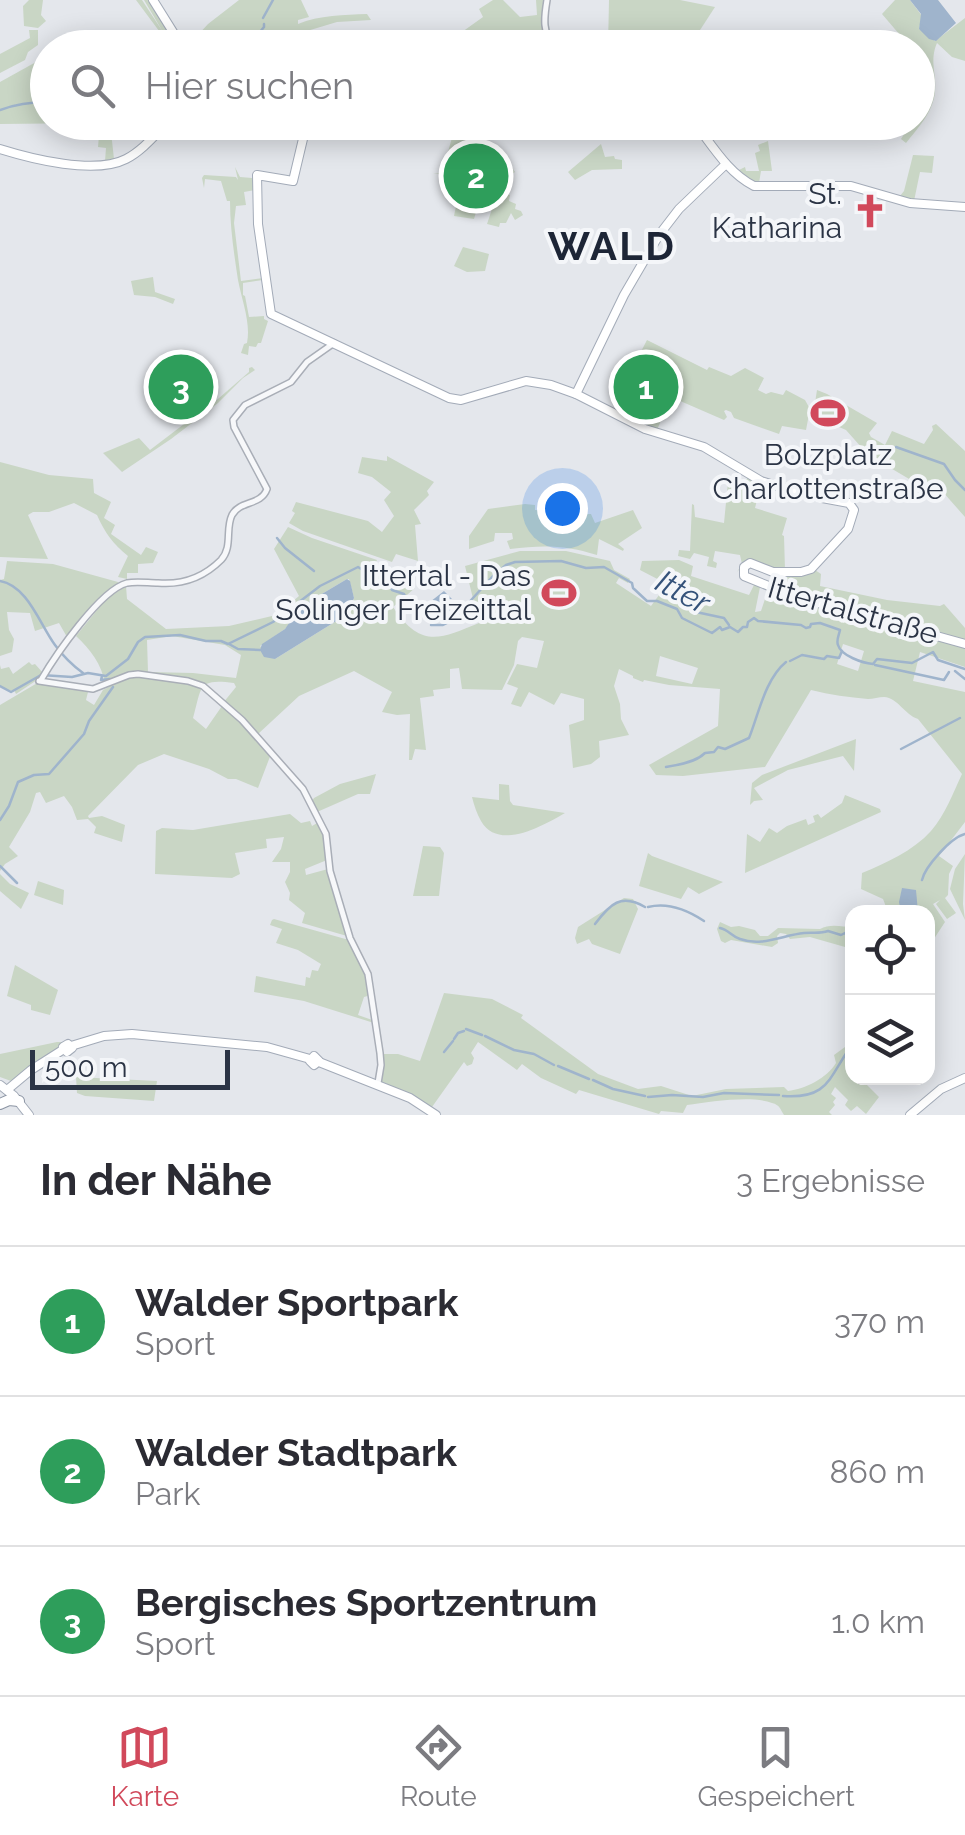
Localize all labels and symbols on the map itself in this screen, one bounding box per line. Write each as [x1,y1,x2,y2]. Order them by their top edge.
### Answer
pin: 2 [444,138,508,214]
place label: St. Katharina [712,176,842,245]
church icon: St. Katharina [851,192,889,230]
district label: WALD [548,222,676,269]
pin: 3 [148,350,214,424]
pin: 1 [614,350,678,424]
sports icon: Bolzplatz Charlottenstraße [809,394,847,432]
place label: Bolzplatz Charlottenstraße [712,437,944,506]
your location [537,483,588,534]
place label: Ittertal - Das Solinger Freizeittal [275,558,532,627]
water label: Itter [650,562,718,622]
street label: Ittertalstraße [764,570,942,652]
sports icon: Ittertal - Das Solinger Freizeittal [540,574,578,612]
scale bar [30,1045,230,1090]

